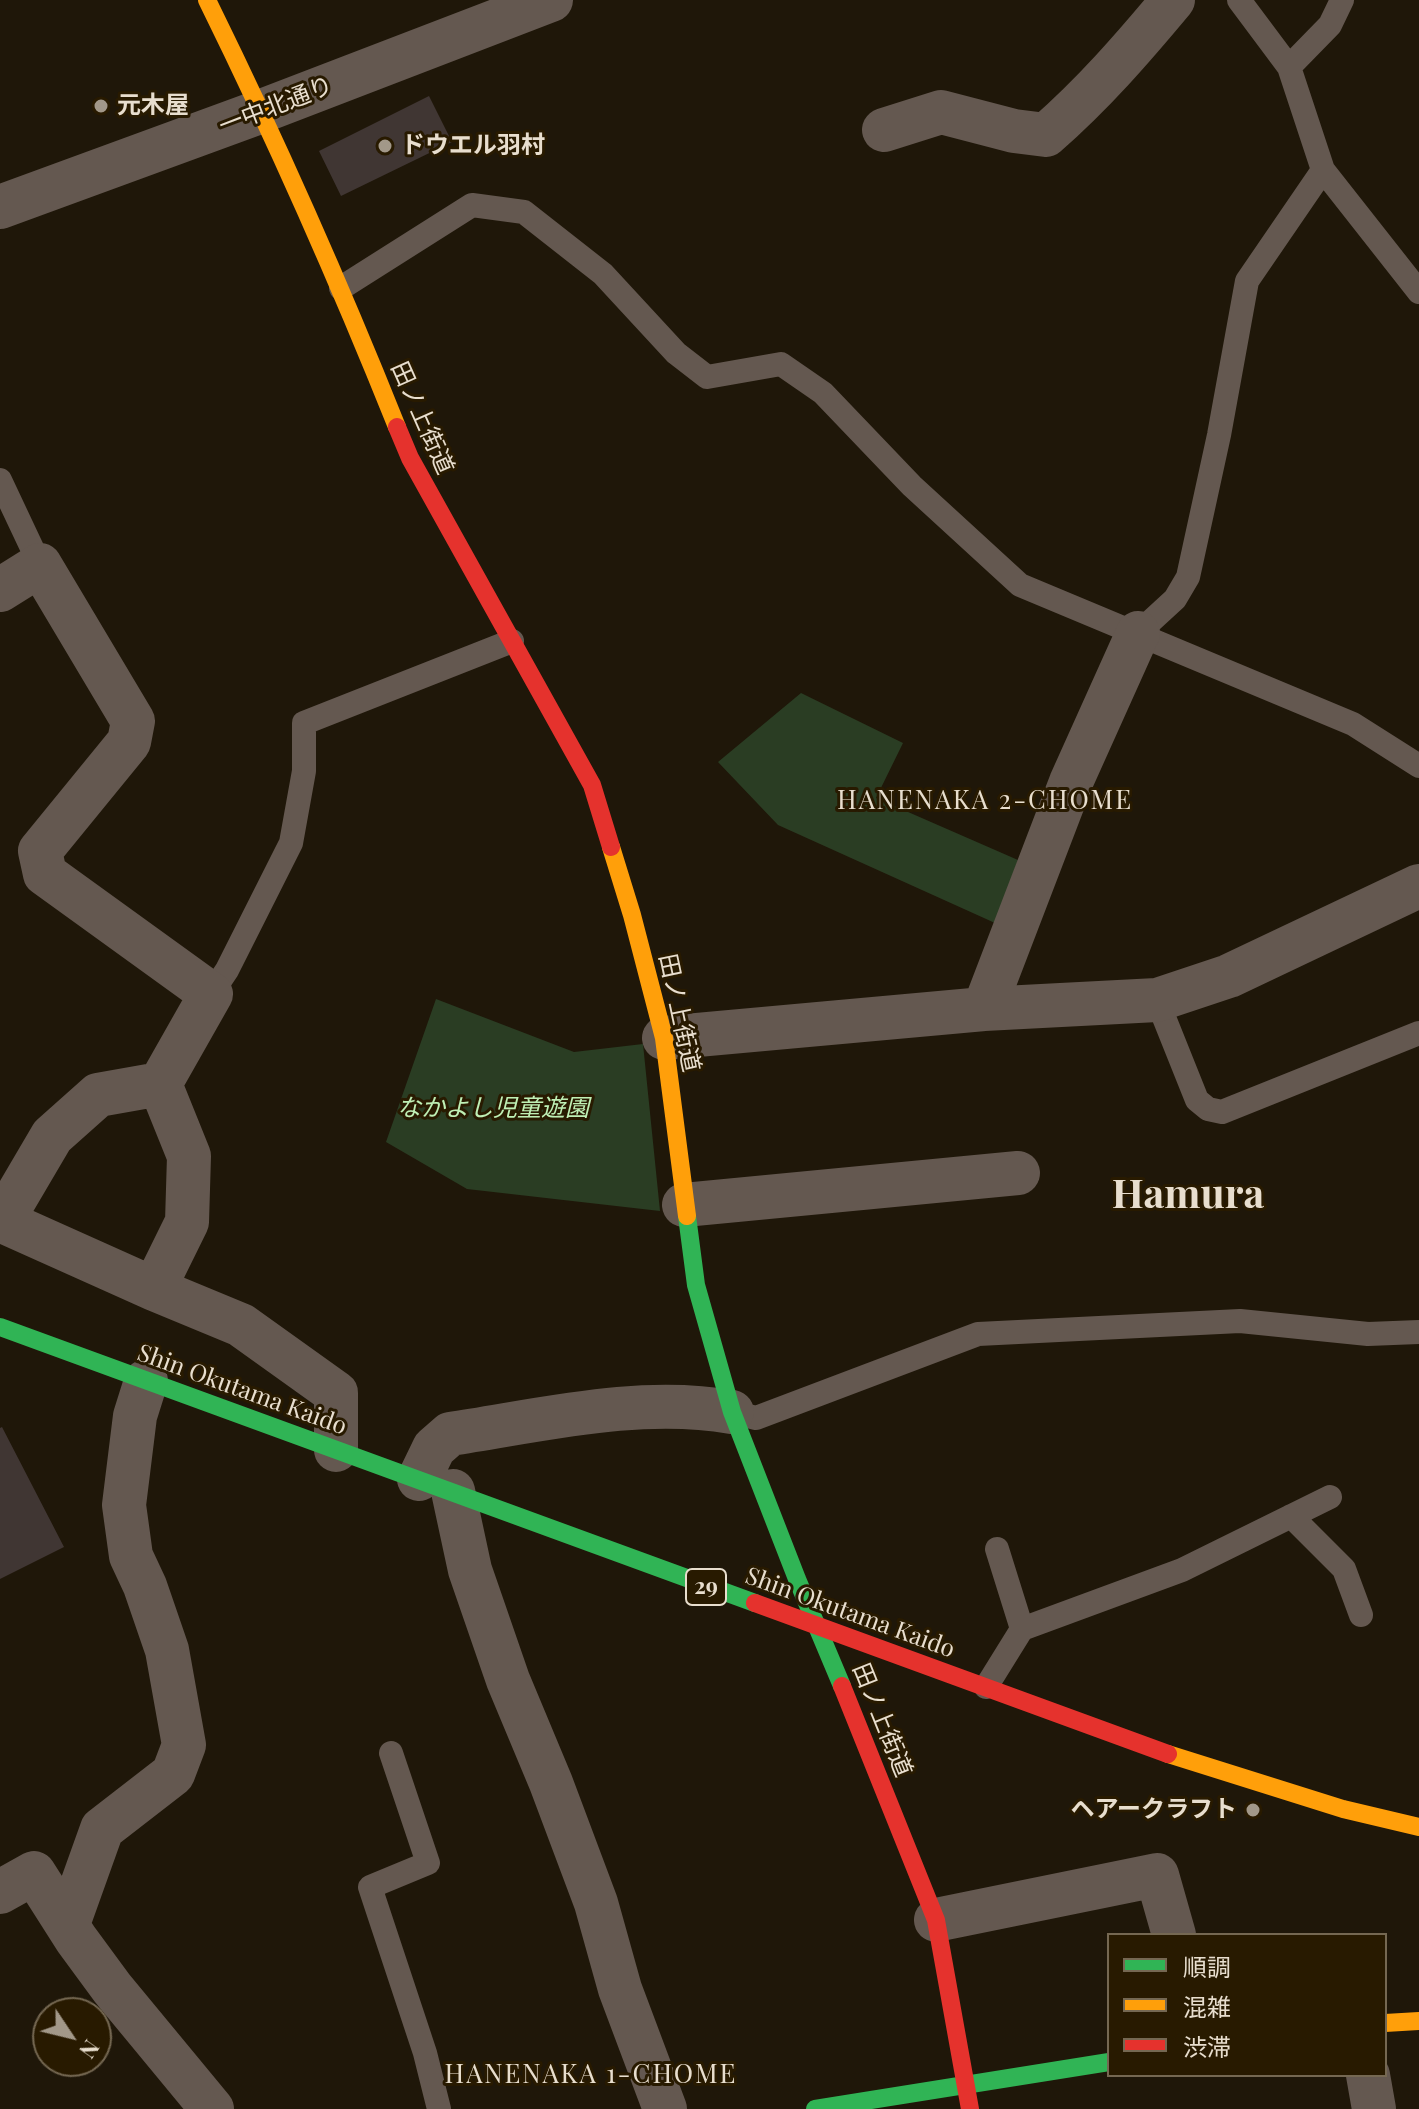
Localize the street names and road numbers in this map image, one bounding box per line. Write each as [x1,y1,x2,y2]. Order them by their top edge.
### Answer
street label: 一中北通り [215,71,337,141]
street label: 田ノ上街道 [384,357,460,479]
street label: 田ノ上街道 [652,951,706,1075]
street label: Shin Okutama Kaido [133,1339,351,1441]
street label: Shin Okutama Kaido [741,1562,959,1664]
road number: 29 [686,1569,726,1605]
street label: 田ノ上街道 [846,1659,918,1781]

